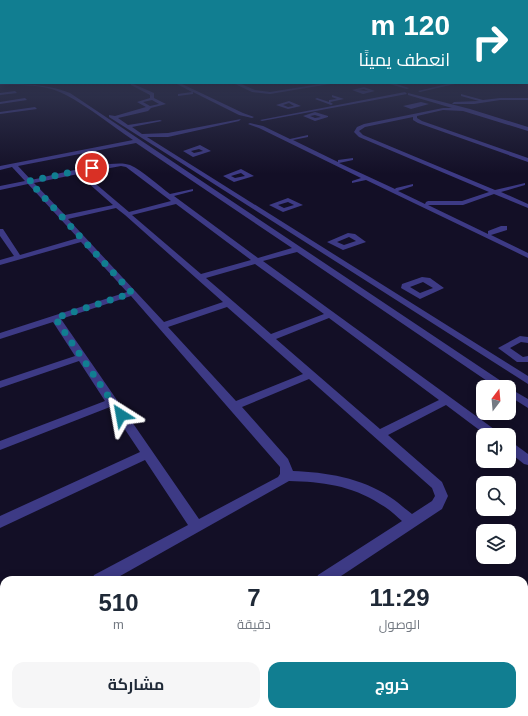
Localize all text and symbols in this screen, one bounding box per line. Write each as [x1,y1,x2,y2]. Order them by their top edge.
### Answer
text: 120 m [371,10,450,41]
icon: right [464,16,516,68]
text: انعطف يمينًا [359,50,450,70]
pin [75,151,109,185]
icon: arrive [81,157,103,179]
north arrow [476,380,516,420]
map controls [476,380,516,564]
position arrow [100,394,142,436]
button: sound [476,428,516,468]
button: search [476,476,516,516]
button: layers [476,524,516,564]
text: 7 [247,584,261,611]
text: 11:29 [369,584,429,611]
text: 510 [99,589,139,616]
text: m [113,617,124,632]
text: دقيقة [237,617,271,632]
text: الوصول [379,617,420,632]
button: مشاركة [12,662,260,708]
button: خروج [268,662,516,708]

